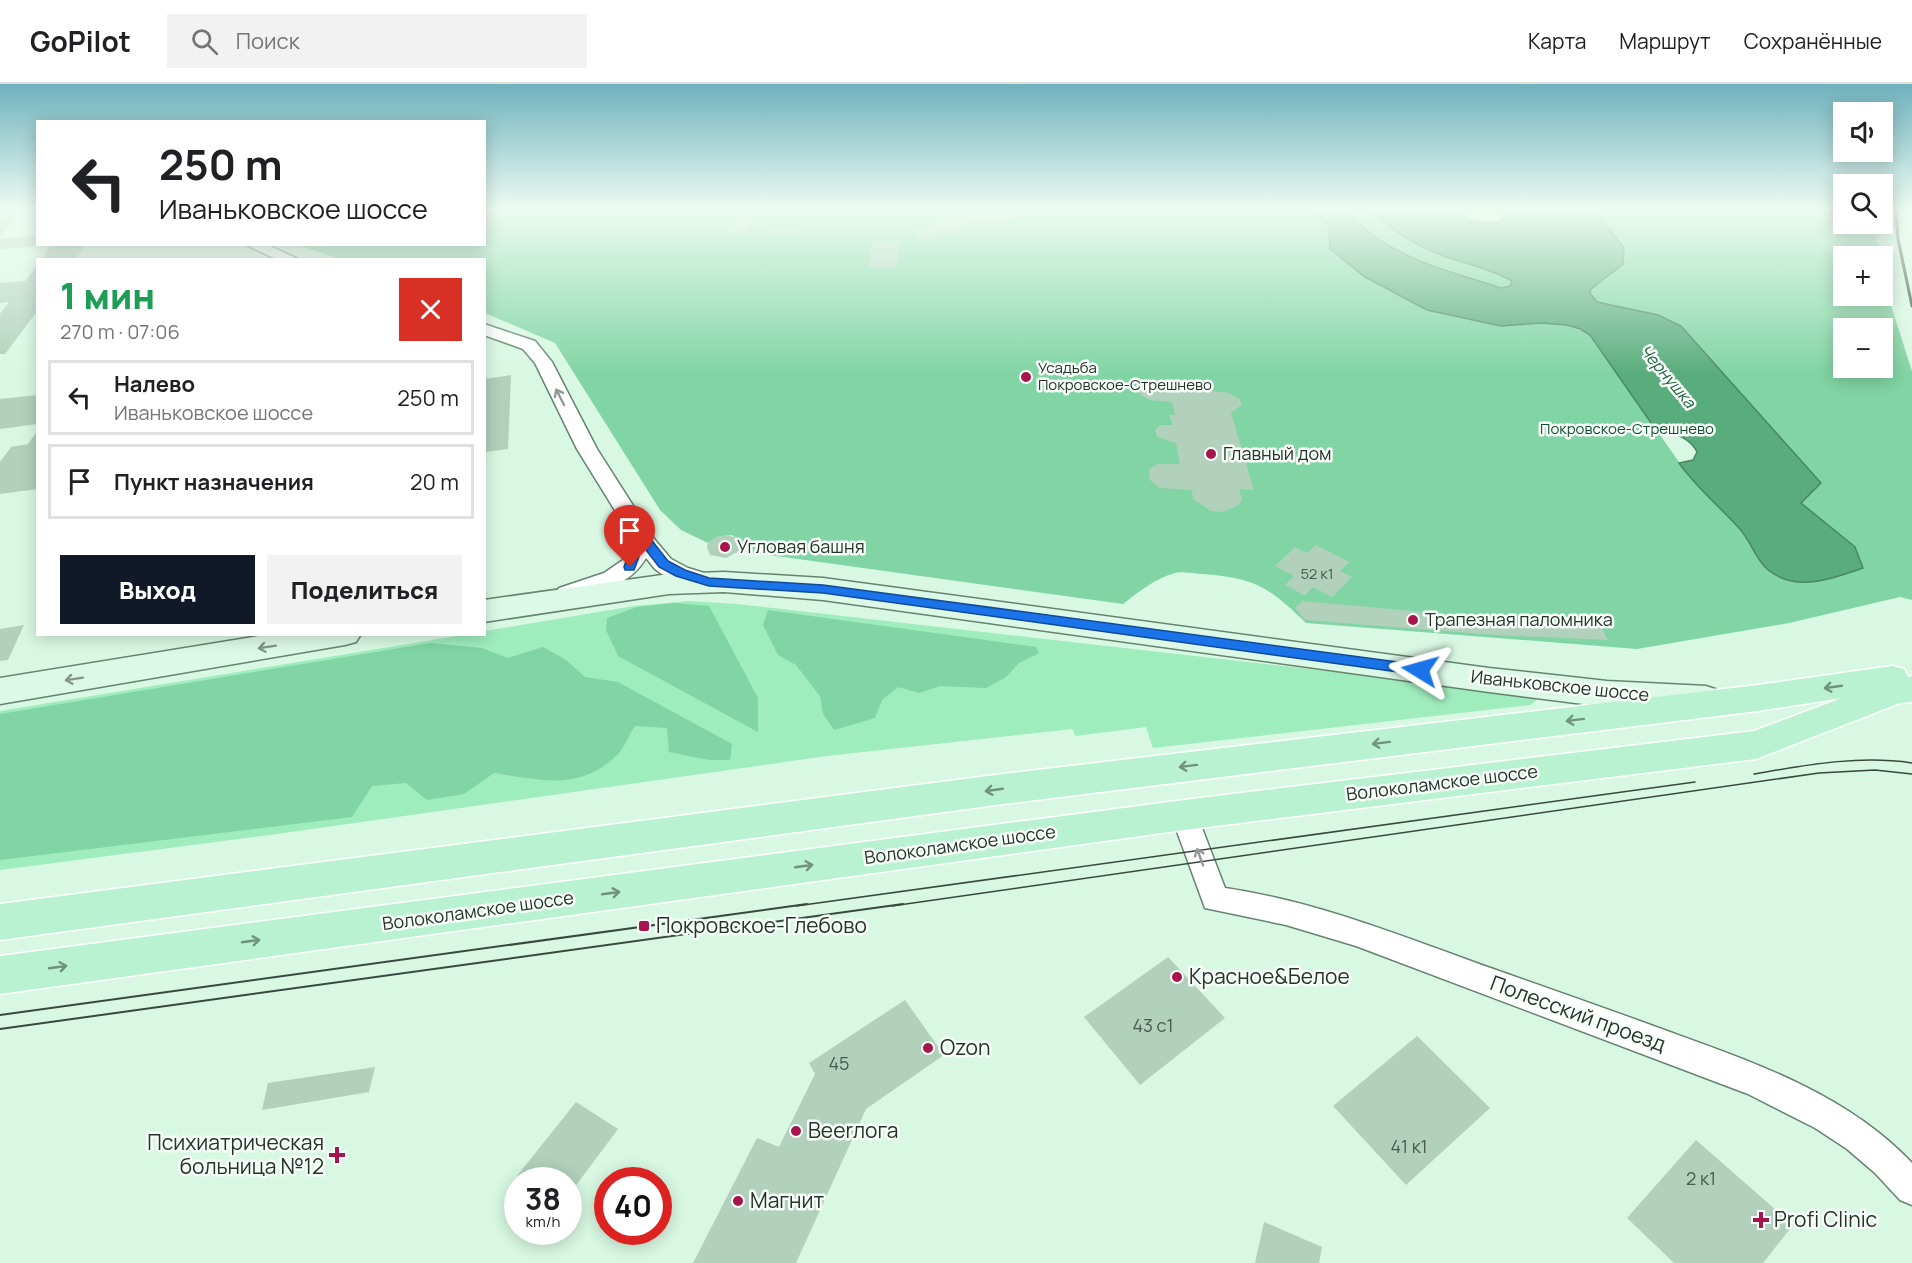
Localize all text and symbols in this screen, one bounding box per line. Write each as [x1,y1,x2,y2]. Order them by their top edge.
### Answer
search box [167,14,587,68]
text: GoPilot [30,22,131,60]
icon: search [188,25,221,58]
text: Поиск [236,26,300,56]
text: Карта [1528,27,1586,55]
text: Маршрут [1619,27,1711,55]
text: Сохранённые [1744,27,1882,55]
map controls [1833,102,1893,378]
button: sound [1833,102,1893,162]
text: 250 m [159,135,282,193]
icon: left [60,144,138,222]
button: search [1833,174,1893,234]
text: Иваньковское шоссе [159,190,428,227]
button: + [1833,246,1893,306]
text: 1 мин [60,271,155,320]
button: close [399,278,462,341]
text: 270 m · 07:06 [60,318,180,345]
button: − [1833,318,1893,378]
water label: Чернушка [1635,340,1702,413]
place label: Усадьба Покровское-Стрешнево [1038,357,1212,395]
text: Налево [114,369,195,399]
marker: Усадьба Покровское-Стрешнево [1019,370,1033,384]
icon: left [63,381,96,414]
text: 250 m [397,383,459,413]
one-way arrow [554,388,566,406]
text: Иваньковское шоссе [114,399,313,426]
park label: Покровское-Стрешнево [1540,418,1714,439]
place label: Главный дом [1223,441,1332,465]
marker: Главный дом [1204,447,1218,461]
icon: arrive [63,465,96,498]
text: Пункт назначения [114,467,314,497]
text: 20 m [410,467,459,497]
pin [604,505,655,567]
icon: arrive [613,514,646,547]
place label: Угловая башня [737,534,865,558]
marker: Угловая башня [718,540,732,554]
button: Выход [60,555,255,624]
button: Поделиться [267,555,462,624]
house number: 52 к1 [1300,563,1334,584]
place label: Трапезная паломника [1425,607,1613,631]
marker: Трапезная паломника [1406,613,1420,627]
position arrow [1388,638,1452,702]
one-way arrow [257,642,277,653]
street label: Иваньковское шоссе [1470,664,1650,706]
one-way arrow [65,673,84,684]
one-way arrow [1823,681,1843,692]
one-way arrow [1565,715,1585,726]
one-way arrow [1372,738,1392,749]
street label: Волоколамское шоссе [1345,758,1539,806]
one-way arrow [1178,761,1198,772]
one-way arrow [985,784,1004,795]
street label: Волоколамское шоссе [863,819,1057,869]
one-way arrow [1193,848,1204,867]
one-way arrow [794,861,814,872]
street label: Волоколамское шоссе [381,885,575,935]
one-way arrow [601,887,620,898]
place label: Покровское-Глебово [656,911,867,939]
marker: Покровское-Глебово [637,919,651,933]
one-way arrow [241,936,261,947]
one-way arrow [48,962,67,973]
place label: Красное&Белое [1189,962,1350,990]
street label: Полесский проезд [1487,968,1670,1058]
marker: Красное&Белое [1170,970,1184,984]
house number: 43 с1 [1132,1013,1174,1037]
place label: Ozon [940,1033,990,1061]
marker: Ozon [921,1041,935,1055]
house number: 45 [828,1051,850,1075]
place label: Beerлога [808,1116,899,1144]
marker: Beerлога [789,1124,803,1138]
place label: Психиатрическая больница №12 [147,1128,324,1180]
house number: 41 к1 [1390,1134,1428,1158]
marker: Психиатрическая больница №12 [328,1146,346,1164]
house number: 2 к1 [1686,1166,1716,1190]
speed limit sign: 40 [594,1167,672,1245]
text: 38 [525,1178,561,1219]
place label: Магнит [750,1186,824,1214]
marker: Магнит [731,1194,745,1208]
place label: Profi Clinic [1774,1205,1877,1233]
text: km/h [526,1211,560,1232]
marker: Profi Clinic [1752,1211,1770,1229]

